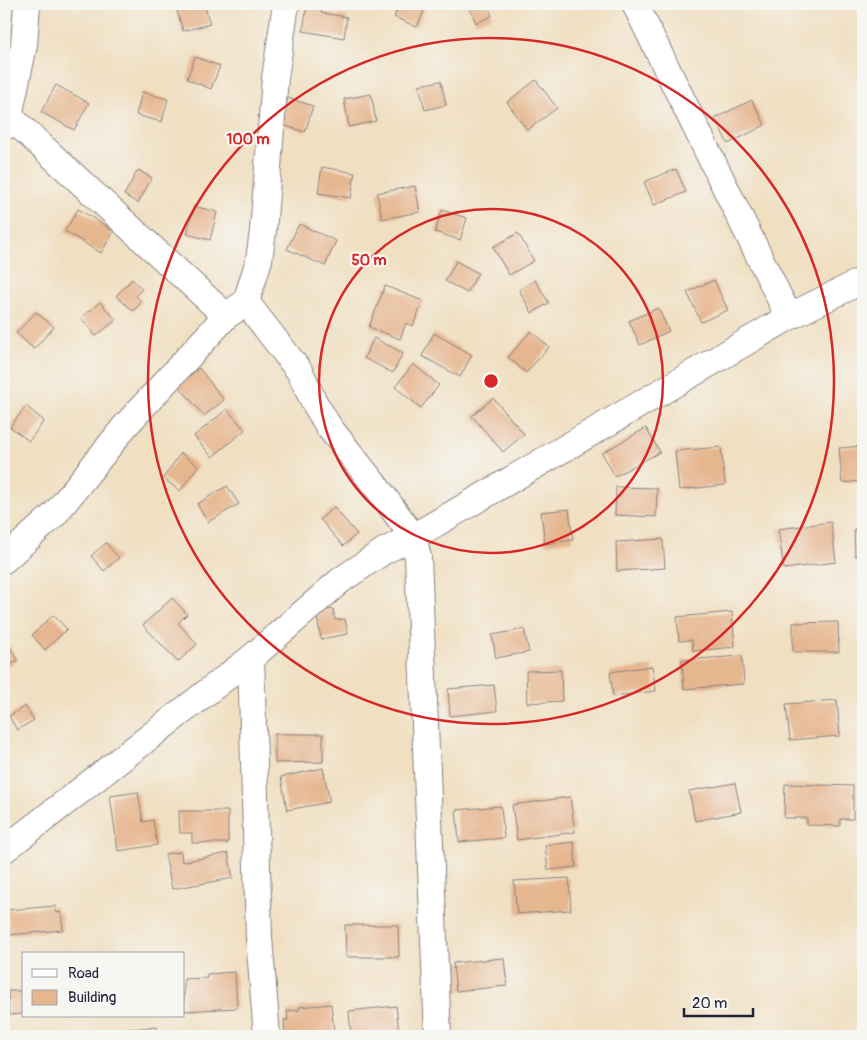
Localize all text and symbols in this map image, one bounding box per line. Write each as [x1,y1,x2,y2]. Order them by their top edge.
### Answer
text: 100 m [227,130,269,149]
text: 50 m [352,251,386,270]
centre of rings [482,372,500,390]
legend [22,952,185,1018]
text: Road [68,964,99,983]
scale bar [684,985,753,1017]
text: Building [68,988,116,1007]
text: 20 m [692,994,727,1013]

